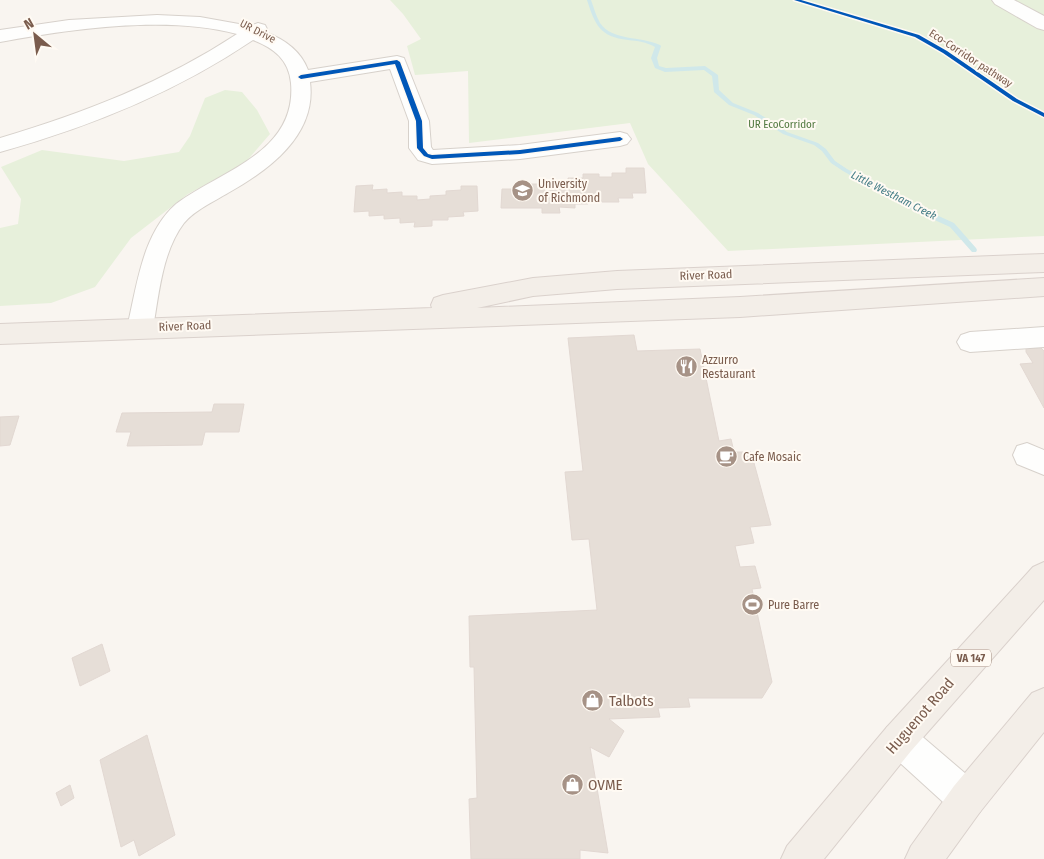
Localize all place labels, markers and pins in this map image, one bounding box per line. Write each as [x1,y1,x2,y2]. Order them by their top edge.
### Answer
place label: University of Richmond [538,177,600,205]
school or university icon: University of Richmond [510,179,534,203]
place label: Azzurro Restaurant [702,353,755,381]
restaurant icon: Azzurro Restaurant [674,355,698,379]
cafe icon: Cafe Mosaic [715,445,739,469]
place label: Cafe Mosaic [743,450,801,464]
sports icon: Pure Barre [740,593,764,617]
place label: Pure Barre [768,598,819,612]
shop icon: Talbots [581,689,605,713]
place label: Talbots [609,692,654,710]
shop icon: OVME [560,773,584,797]
place label: OVME [588,776,623,794]

